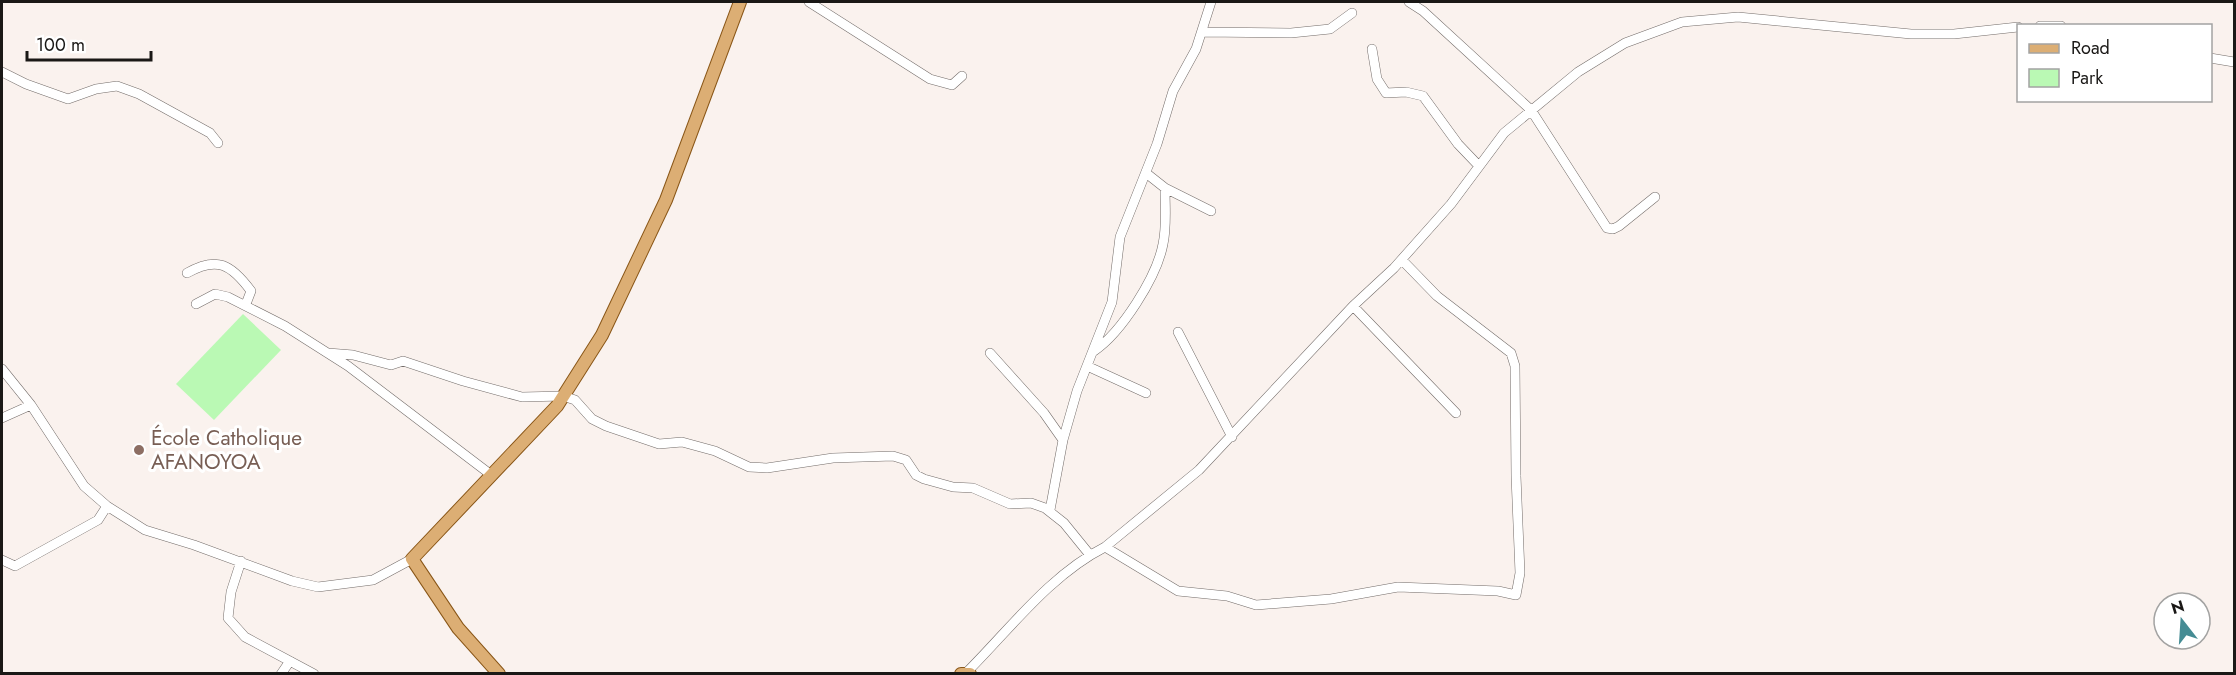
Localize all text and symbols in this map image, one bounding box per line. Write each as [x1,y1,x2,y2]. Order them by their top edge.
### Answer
scale bar [27,24,152,62]
legend [2017,24,2212,102]
text: 100 m [36,32,85,58]
text: Road [2071,35,2110,61]
text: Park [2071,65,2103,91]
place label: École Catholique AFANOYOA [151,423,302,477]
marker: École Catholique AFANOYOA [132,443,146,457]
north arrow [2152,591,2212,651]
text: N [2168,594,2187,620]

